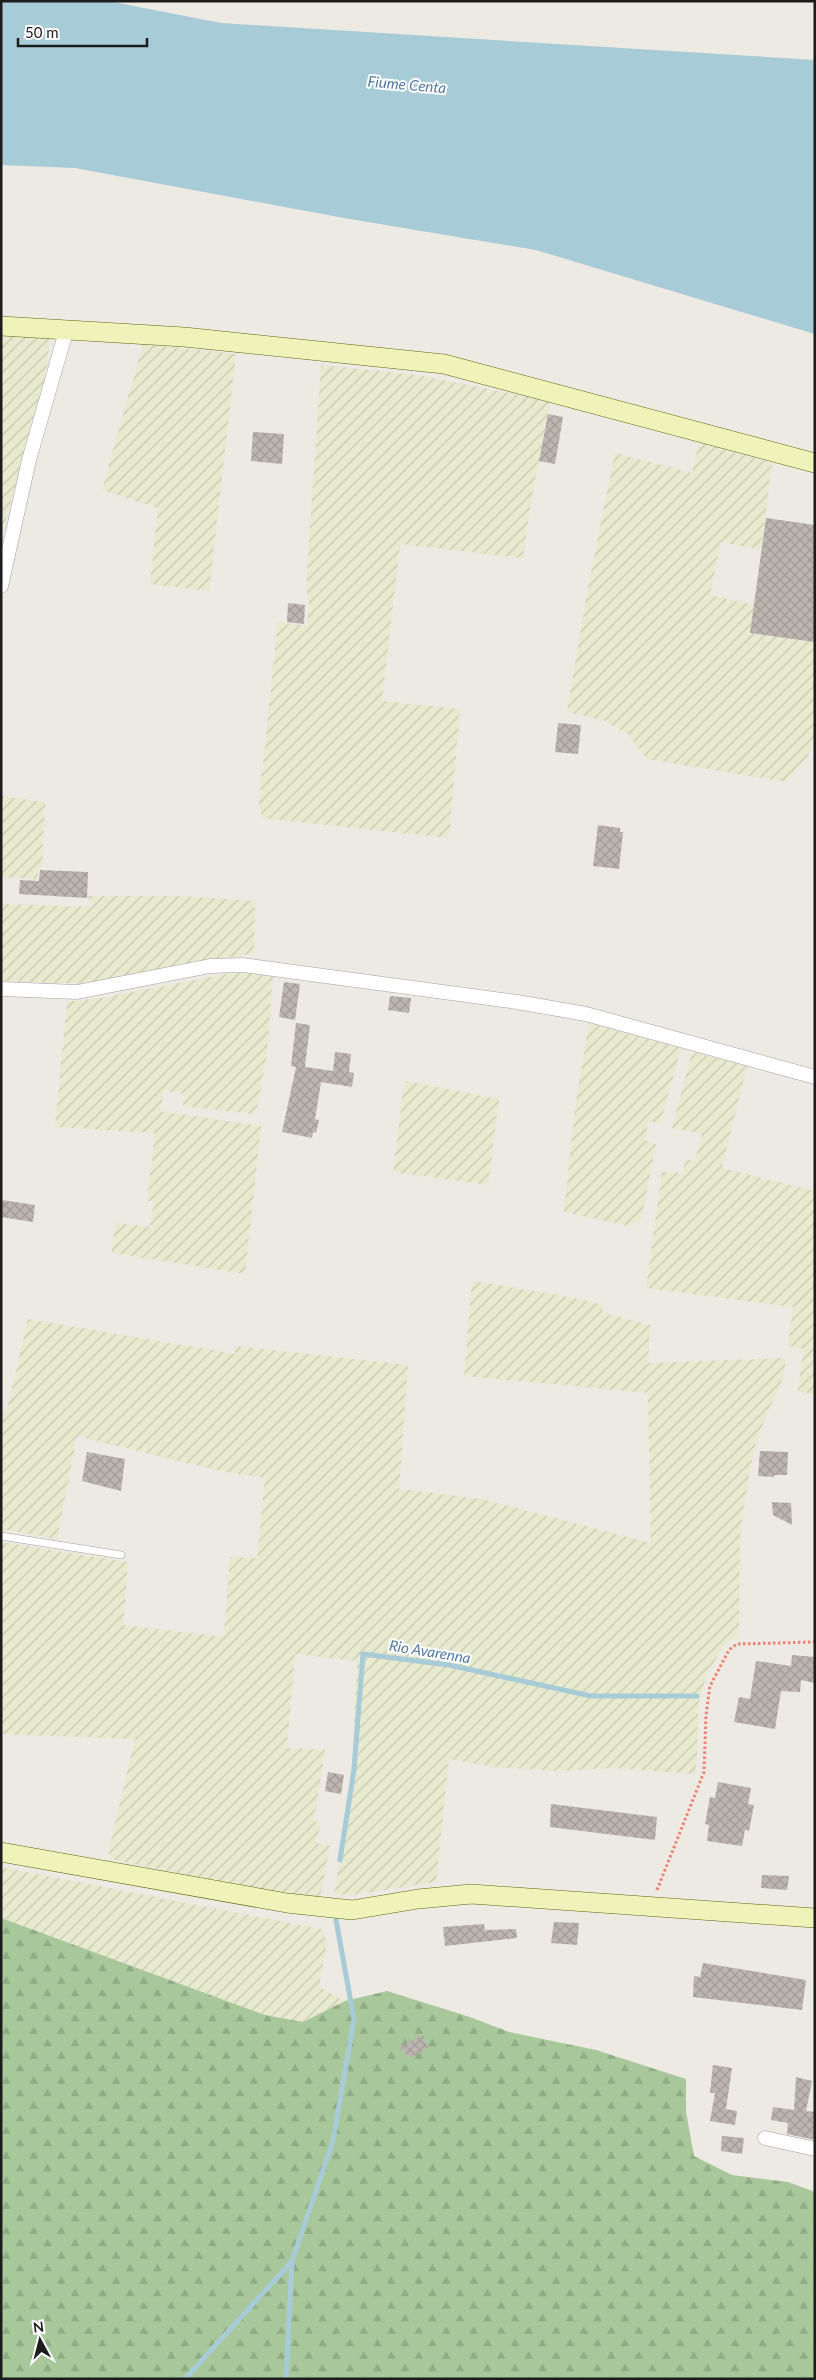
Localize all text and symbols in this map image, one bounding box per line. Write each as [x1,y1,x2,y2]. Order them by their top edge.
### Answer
scale bar [18,15,146,47]
text: 50 m [25,23,59,41]
water label: Fiume Centa [367,72,447,96]
water label: Rio Avarenna [388,1636,472,1666]
north arrow [15,2315,65,2365]
text: N [32,2318,45,2336]

